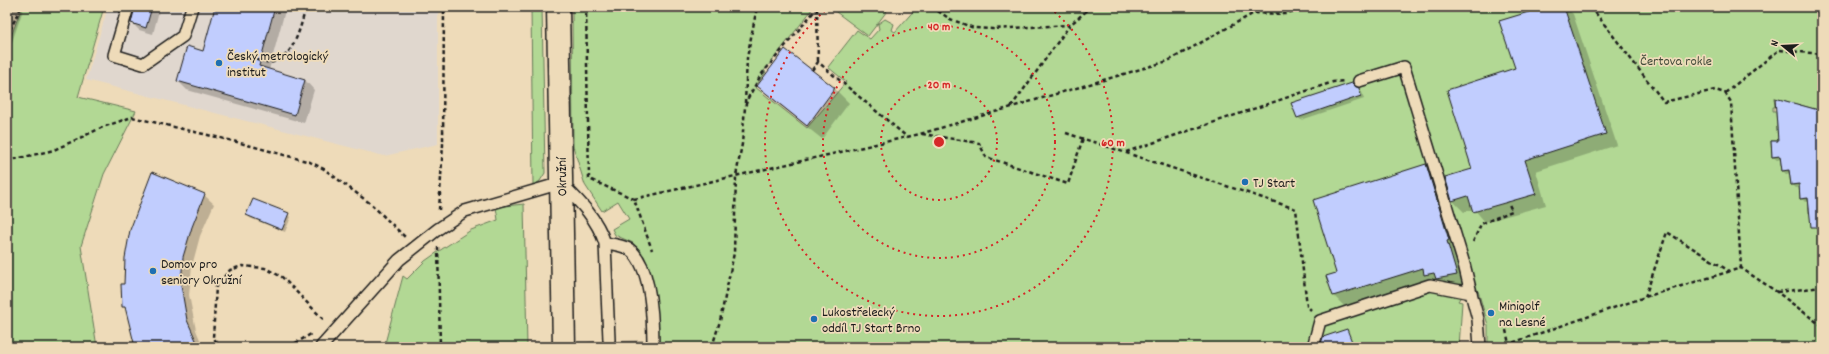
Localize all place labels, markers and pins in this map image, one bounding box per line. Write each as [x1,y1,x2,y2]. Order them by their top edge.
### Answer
place label: Český metrologický institut [227,47,329,83]
marker: Český metrologický institut [214,58,224,68]
centre of rings [932,135,946,149]
place label: TJ Start [1253,174,1295,194]
marker: TJ Start [1240,177,1250,187]
place label: Domov pro seniory Okružní [161,255,243,291]
marker: Domov pro seniory Okružní [148,266,158,276]
place label: Minigolf na Lesné [1499,297,1546,333]
place label: Lukostřelecký oddíl TJ Start Brno [822,303,920,339]
marker: Minigolf na Lesné [1486,308,1496,318]
marker: Lukostřelecký oddíl TJ Start Brno [809,314,819,324]

